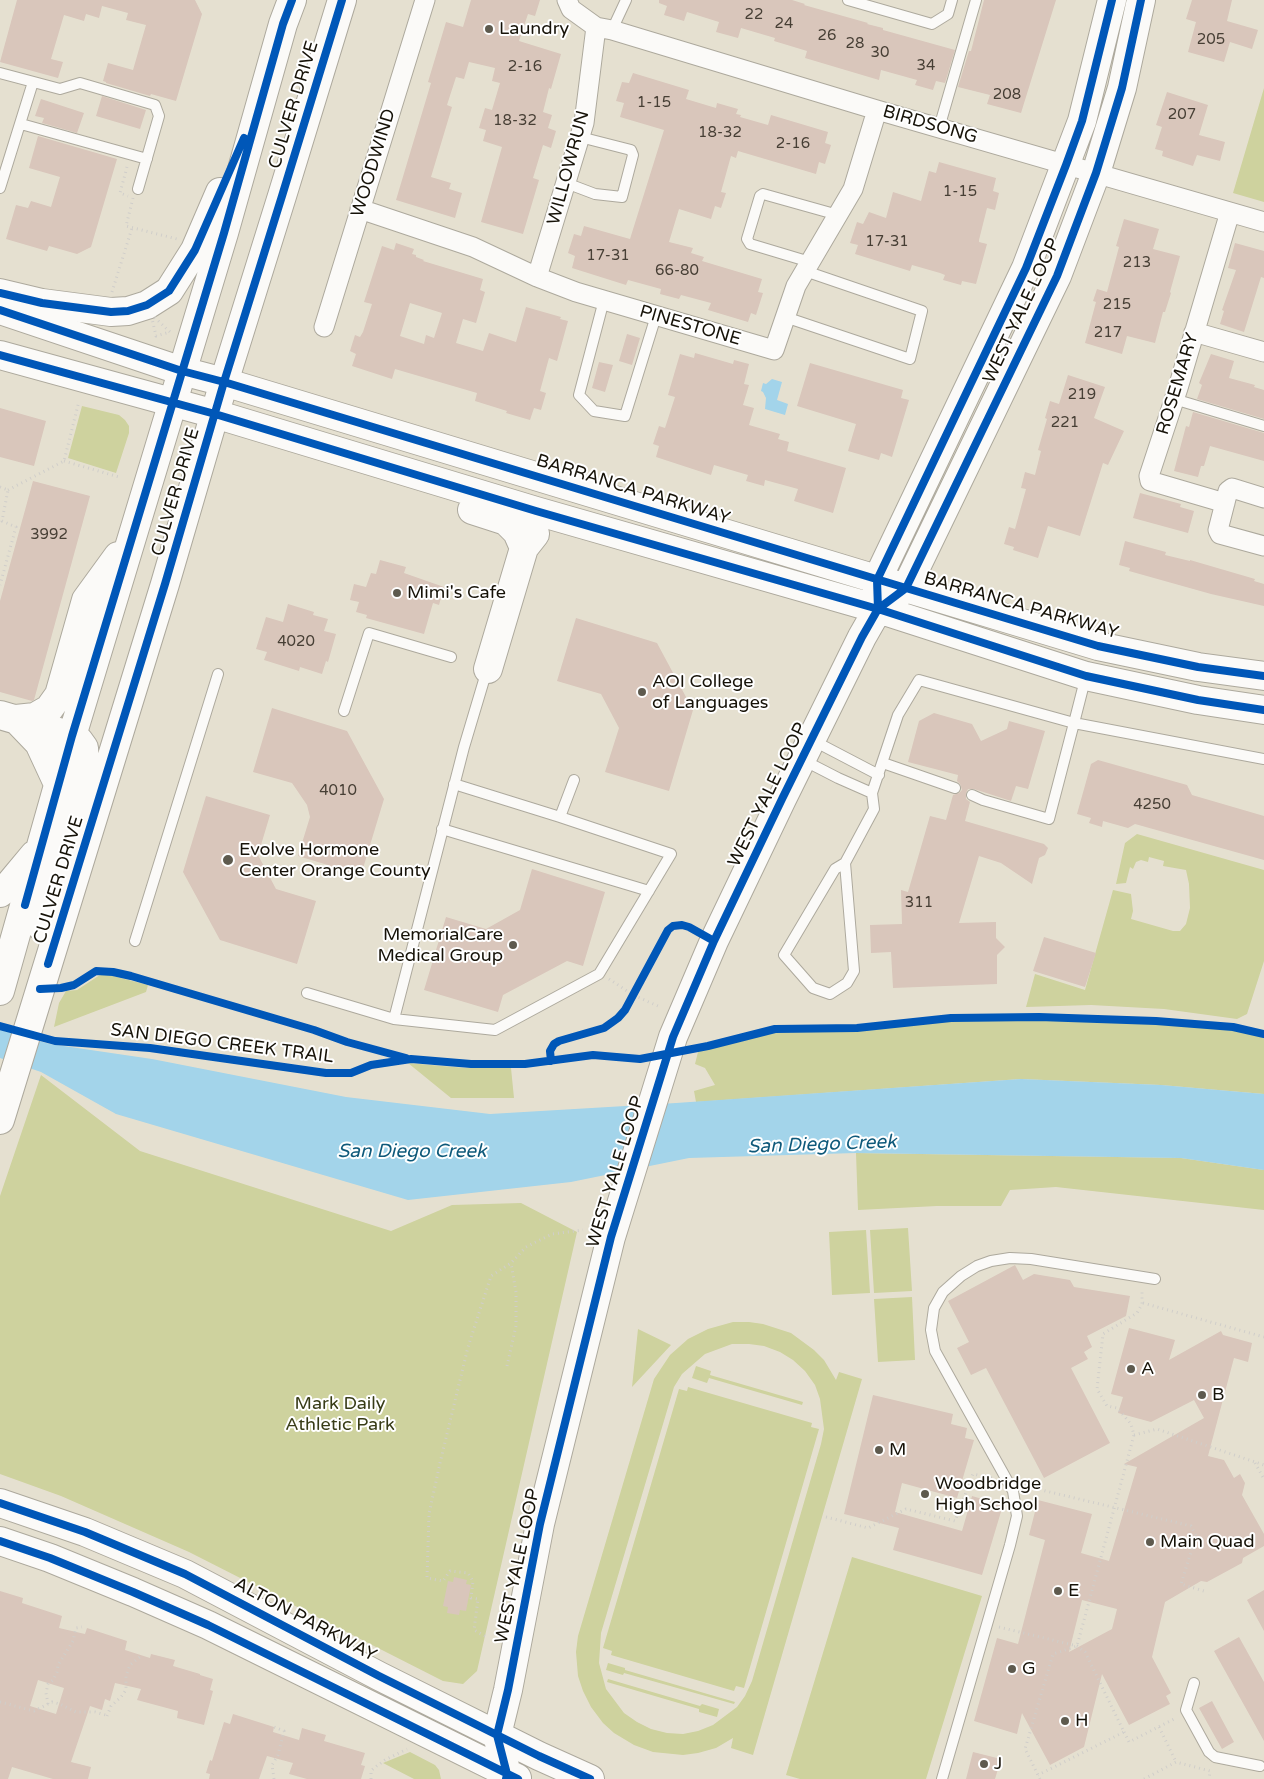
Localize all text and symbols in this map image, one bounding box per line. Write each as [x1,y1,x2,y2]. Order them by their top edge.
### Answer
house number: 22 [745,6,763,24]
house number: 24 [775,15,793,33]
place label: Laundry [499,18,569,40]
marker: Laundry [483,23,495,35]
house number: 26 [818,27,836,45]
house number: 205 [1197,31,1225,49]
house number: 28 [846,35,864,53]
street label: CULVER DRIVE [264,38,324,172]
house number: 30 [871,44,889,62]
house number: 34 [917,57,935,75]
house number: 2-16 [508,58,542,76]
house number: 208 [993,86,1021,104]
house number: 1-15 [637,94,671,112]
street label: BIRDSONG [880,101,980,149]
street label: WOODWIND [347,106,401,220]
house number: 207 [1168,106,1196,124]
street label: WILLOWRUN [543,108,595,228]
house number: 18-32 [493,112,537,130]
house number: 18-32 [698,124,742,142]
house number: 2-16 [776,135,810,153]
house number: 1-15 [943,183,977,201]
house number: 17-31 [865,233,909,251]
street label: WEST YALE LOOP [979,235,1065,387]
house number: 17-31 [586,247,630,265]
house number: 213 [1123,254,1151,272]
house number: 66-80 [655,262,699,280]
house number: 215 [1103,296,1131,314]
street label: PINESTONE [637,301,743,351]
house number: 217 [1094,324,1122,342]
street label: ROSEMARY [1152,331,1204,437]
house number: 219 [1068,386,1096,404]
house number: 221 [1051,414,1079,432]
street label: CULVER DRIVE [147,425,205,559]
street label: BARRANCA PARKWAY [533,450,733,530]
house number: 3992 [30,526,68,544]
street label: BARRANCA PARKWAY [921,568,1121,644]
place label: Mimi's Cafe [407,582,506,604]
marker: Mimi's Cafe [391,587,403,599]
house number: 4020 [277,633,315,651]
place label: AOI College of Languages [652,671,768,714]
marker: AOI College of Languages [636,686,648,698]
street label: WEST YALE LOOP [724,719,812,871]
house number: 4010 [319,782,357,800]
house number: 4250 [1133,796,1171,814]
street label: CULVER DRIVE [29,813,89,947]
place label: Evolve Hormone Center Orange County [239,839,431,882]
marker: Evolve Hormone Center Orange County [221,853,235,867]
house number: 311 [905,894,933,912]
place label: MemorialCare Medical Group [377,924,503,966]
marker: MemorialCare Medical Group [507,939,519,951]
street label: SAN DIEGO CREEK TRAIL [109,1020,335,1068]
street label: WEST YALE LOOP [583,1093,649,1251]
water label: San Diego Creek [747,1131,897,1159]
water label: San Diego Creek [338,1141,486,1163]
place label: A [1141,1358,1154,1380]
marker: A [1125,1363,1137,1375]
place label: B [1212,1384,1224,1406]
marker: B [1196,1389,1208,1401]
park label: Mark Daily Athletic Park [285,1393,395,1436]
place label: M [889,1439,906,1461]
marker: M [873,1444,885,1456]
place label: Woodbridge High School [935,1473,1041,1516]
street label: WEST YALE LOOP [491,1487,545,1645]
marker: Woodbridge High School [919,1488,931,1500]
place label: Main Quad [1160,1531,1255,1553]
marker: Main Quad [1144,1536,1156,1548]
street label: ALTON PARKWAY [230,1573,380,1667]
place label: E [1068,1580,1079,1602]
marker: E [1052,1585,1064,1597]
place label: G [1022,1658,1036,1680]
marker: G [1006,1663,1018,1675]
place label: H [1075,1710,1089,1732]
marker: H [1059,1715,1071,1727]
place label: J [994,1753,1002,1775]
marker: J [978,1758,990,1770]

